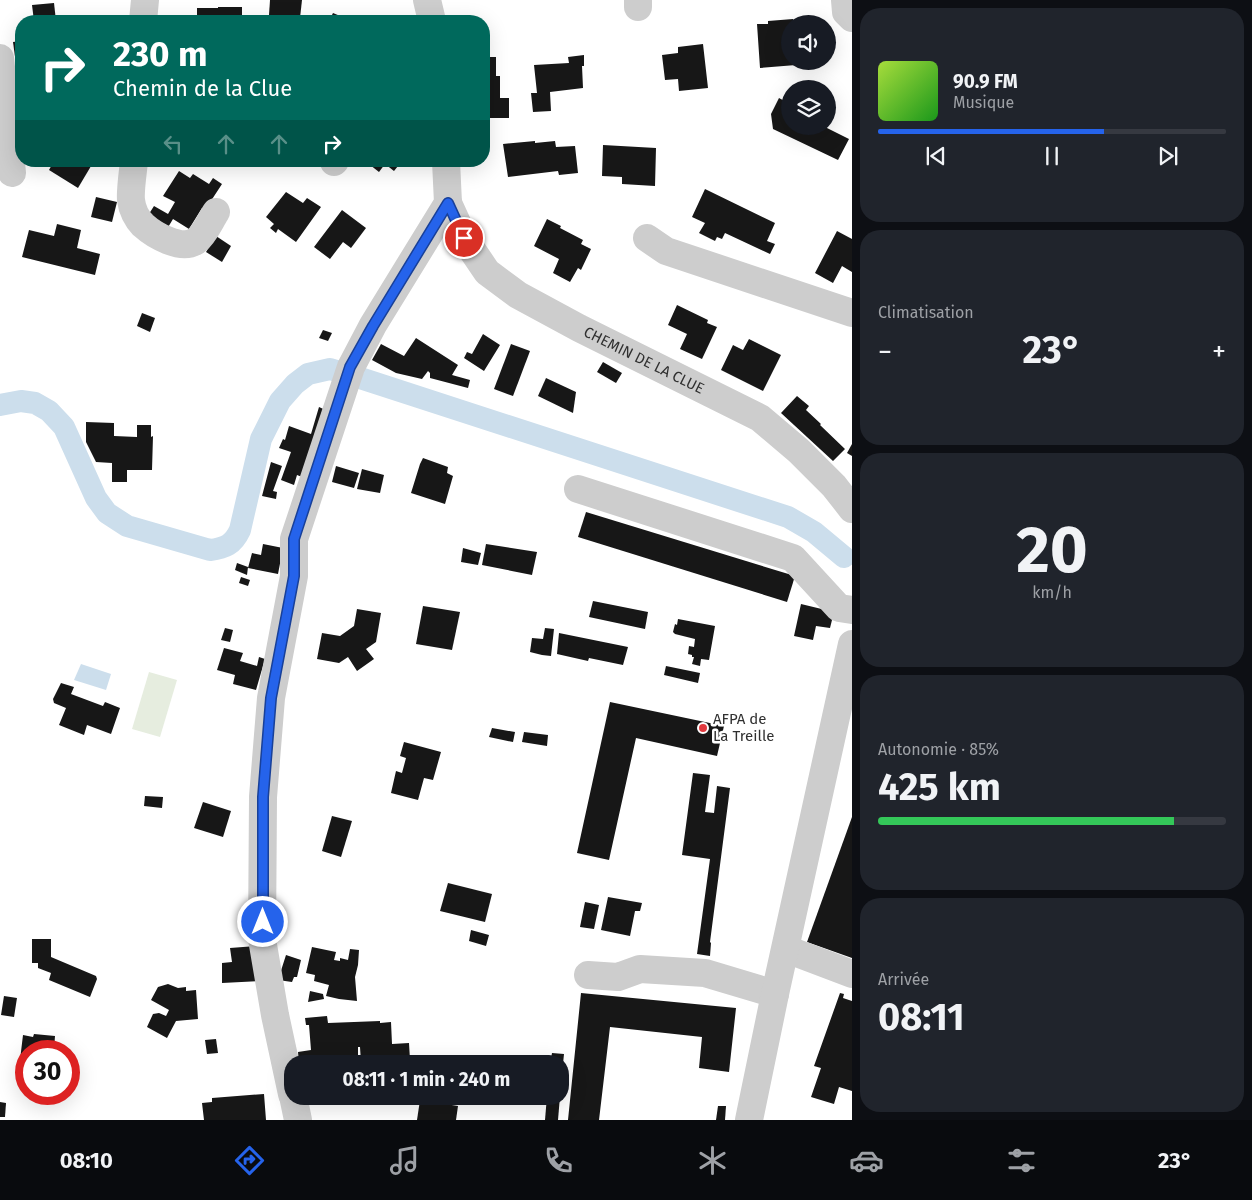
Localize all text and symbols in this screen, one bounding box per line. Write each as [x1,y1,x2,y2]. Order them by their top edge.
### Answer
map controls [781,15,836,135]
button: sound [781,15,836,70]
text: 230 m [113,33,207,75]
icon: right [30,35,95,100]
text: 90.9 FM [953,70,1018,93]
text: Chemin de la Clue [113,75,292,102]
button: layers [781,80,836,135]
text: Musique [953,93,1014,112]
icon: left [159,130,187,158]
icon: ahead [212,130,240,158]
icon: ahead [265,130,293,158]
icon: right [318,130,346,158]
icon: previous [922,142,950,170]
icon: pause [1038,142,1066,170]
icon: next [1154,142,1182,170]
pin [443,217,485,259]
icon: arrive [450,224,478,252]
text: Climatisation [878,303,974,322]
street label: CHEMIN DE LA CLUE [581,323,707,398]
text: 23° [1023,327,1082,373]
text: − [878,335,892,368]
text: + [1212,335,1226,368]
text: 20 [1016,511,1088,589]
text: km/h [1032,583,1072,602]
place label: AFPA de La Treille [713,710,774,745]
marker: AFPA de La Treille [697,722,709,734]
text: Autonomie · 85% [878,740,999,759]
text: 425 km [878,764,1001,810]
position arrow [236,895,288,947]
text: Arrivée [878,970,929,989]
text: 08:11 [878,994,965,1040]
speed limit sign: 30 [15,1040,80,1105]
text: 08:11 · 1 min · 240 m [343,1068,510,1091]
icon: directions [232,1143,267,1178]
icon: music [387,1143,422,1178]
icon: phone [541,1143,576,1178]
icon: climate [695,1143,730,1178]
icon: car [849,1143,884,1178]
icon: filters [1004,1143,1039,1178]
text: 08:10 [60,1147,113,1174]
text: 23° [1158,1147,1192,1174]

